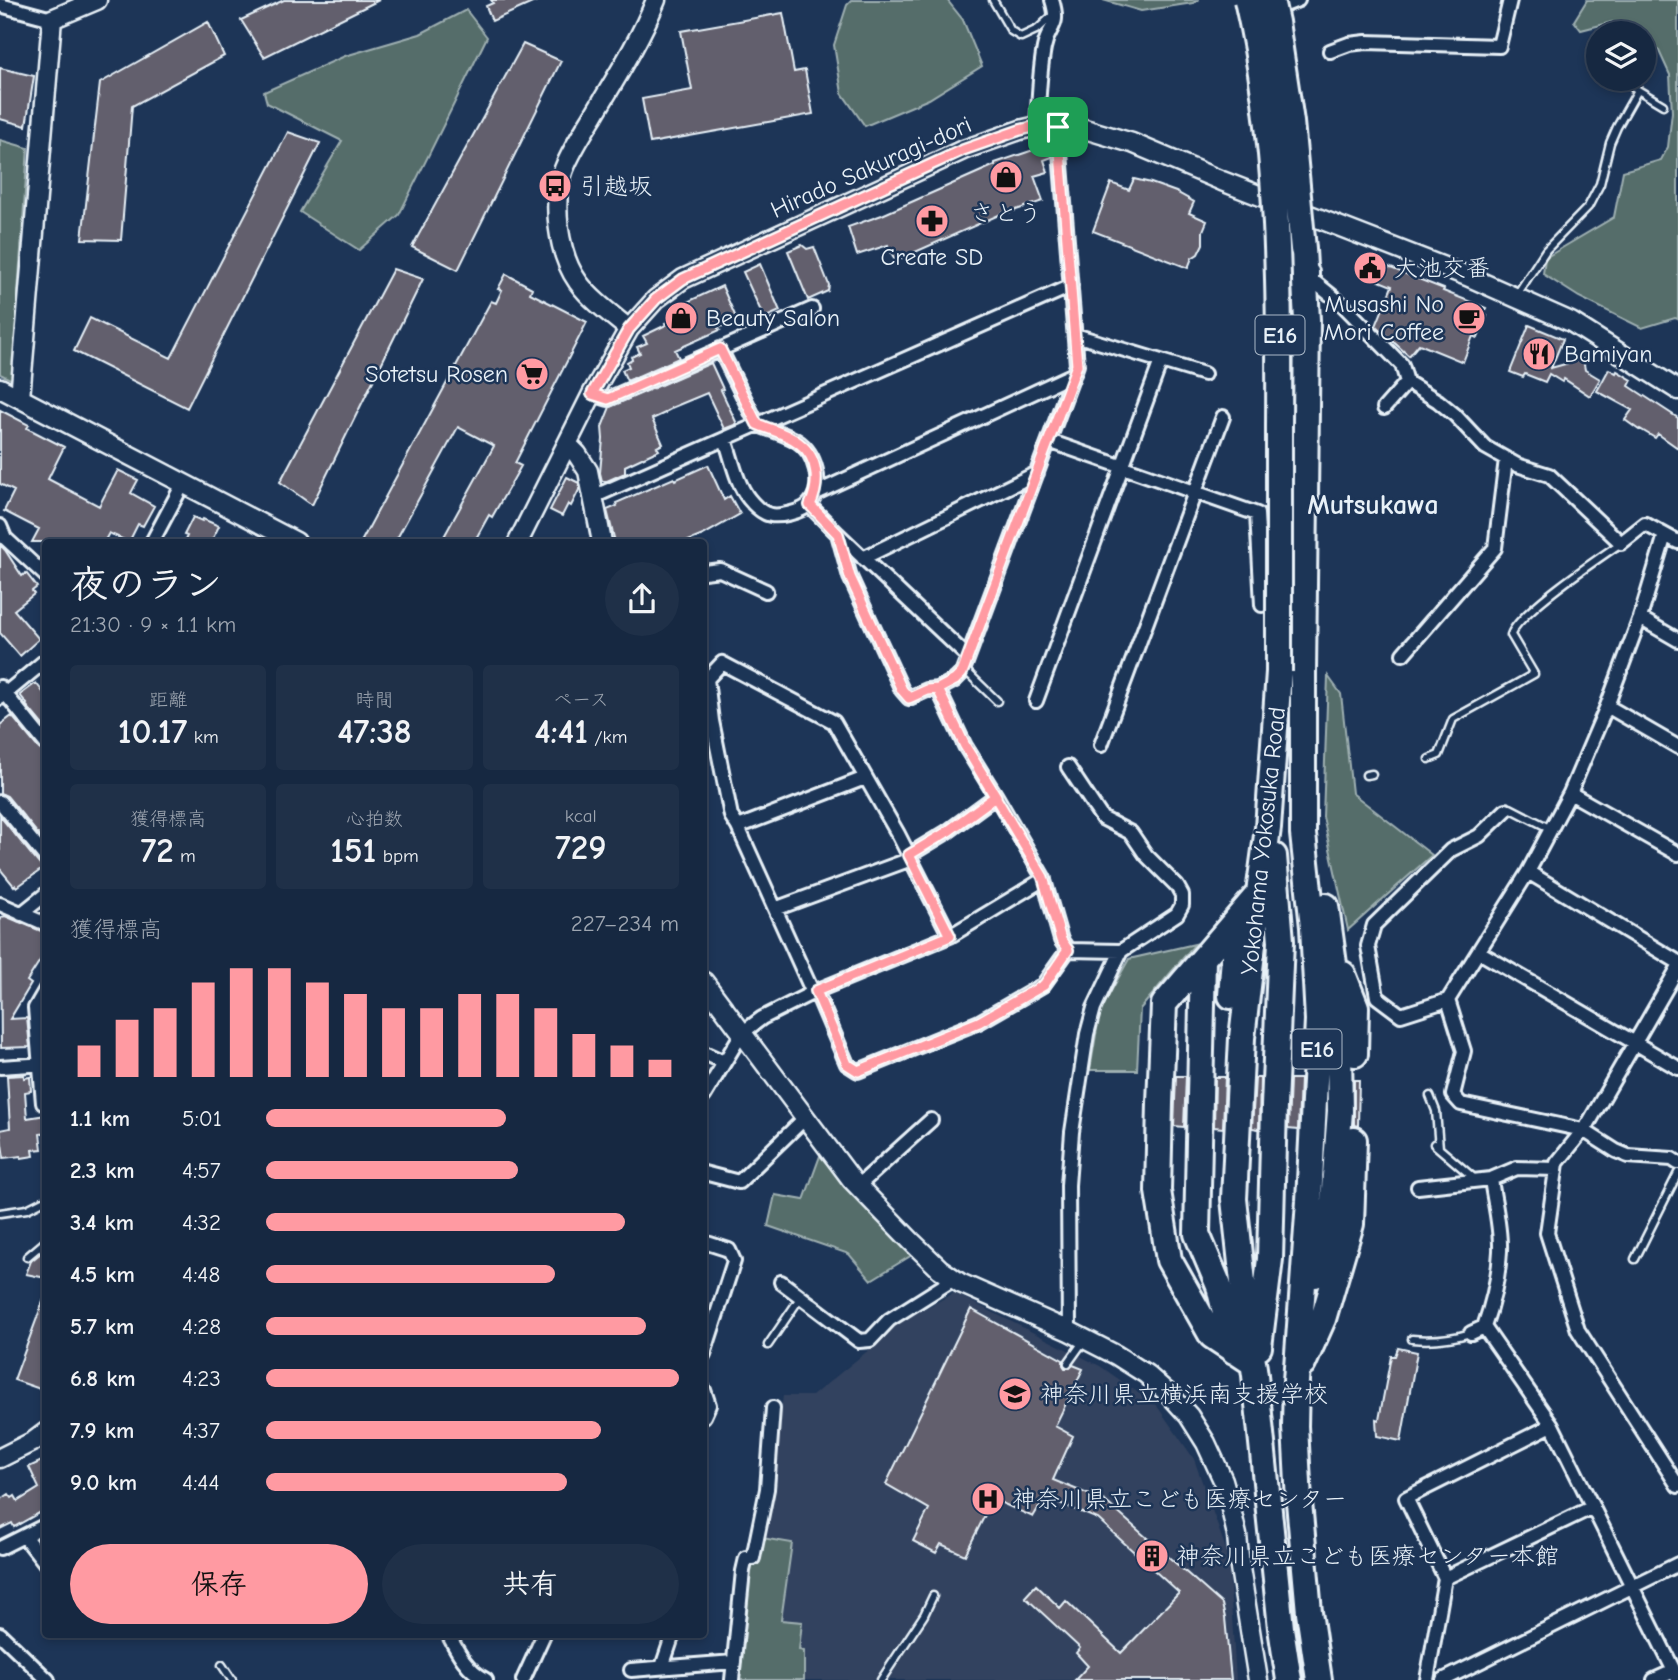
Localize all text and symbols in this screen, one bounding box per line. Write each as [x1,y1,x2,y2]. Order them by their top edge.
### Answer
map controls [1586,21,1656,91]
button: layers [1586,21,1656,91]
pin [1028,97,1088,157]
icon: arrive [1039,108,1077,146]
street label: Hirado Sakuragi-dori [766,110,976,224]
shop icon: さとう [987,158,1025,196]
bus stop icon: 引越坂 [536,167,574,205]
place label: 引越坂 [580,172,652,200]
place label: さとう [970,199,1042,227]
pharmacy icon: Create SD [913,202,951,240]
place label: Create SD [881,243,983,271]
public building icon: 大池交番 [1351,249,1389,287]
place label: 大池交番 [1394,254,1490,282]
place label: Musashi No Mori Coffee [1324,290,1444,346]
shop icon: Beauty Salon [662,299,700,337]
cafe icon: Musashi No Mori Coffee [1450,299,1488,337]
place label: Beauty Salon [706,304,840,332]
road number: E16 [1256,316,1304,354]
restaurant icon: Bamiyan [1520,335,1558,373]
place label: Bamiyan [1564,340,1653,368]
supermarket icon: Sotetsu Rosen [513,355,551,393]
place label: Sotetsu Rosen [365,360,508,388]
district label: Mutsukawa [1307,489,1439,521]
button: share [605,562,679,636]
text: 夜のラン [70,563,222,607]
text: 21:30 · 9 × 1.1 km [70,611,236,638]
text: 距離 [149,689,187,711]
text: 時間 [355,689,394,711]
text: ペース [553,689,609,711]
street label: Yokohama Yokosuka Road [1235,706,1291,976]
text: 10.17 [118,711,187,752]
text: 47:38 [337,711,412,752]
text: 4:41 [534,711,588,752]
text: km [187,726,219,748]
text: /km [588,726,628,748]
text: kcal [565,805,597,827]
text: 獲得標高 [130,808,206,830]
text: 心拍数 [346,808,403,830]
text: 729 [555,827,607,868]
text: 72 [141,830,174,871]
text: 151 [330,830,376,871]
text: m [174,845,196,867]
text: bpm [376,845,419,867]
text: 227–234 m [571,910,679,937]
text: 獲得標高 [70,916,162,943]
road number: E16 [1292,1030,1342,1068]
text: 1.1 km [70,1105,130,1132]
text: 5:01 [182,1105,222,1132]
text: 2.3 km [70,1157,135,1184]
text: 4:57 [182,1157,221,1184]
text: 3.4 km [70,1209,134,1236]
text: 4:32 [182,1209,221,1236]
text: 4.5 km [70,1261,135,1288]
text: 4:48 [182,1261,220,1288]
text: 5.7 km [70,1313,134,1340]
text: 4:28 [182,1313,221,1340]
text: 6.8 km [70,1365,136,1392]
text: 4:23 [182,1365,221,1392]
school or university icon: 神奈川県立横浜南支援学校 [996,1375,1034,1413]
place label: 神奈川県立横浜南支援学校 [1040,1380,1328,1408]
text: 7.9 km [70,1417,134,1444]
text: 4:37 [182,1417,220,1444]
text: 9.0 km [70,1469,137,1496]
text: 4:44 [182,1469,220,1496]
hospital icon: 神奈川県立こども医療センター [969,1480,1007,1518]
place label: 神奈川県立こども医療センター [1012,1485,1347,1513]
building icon: 神奈川県立こども医療センター本館 [1133,1537,1171,1575]
place label: 神奈川県立こども医療センター本館 [1176,1542,1559,1570]
button: 保存 [70,1544,368,1624]
button: 共有 [382,1544,679,1624]

